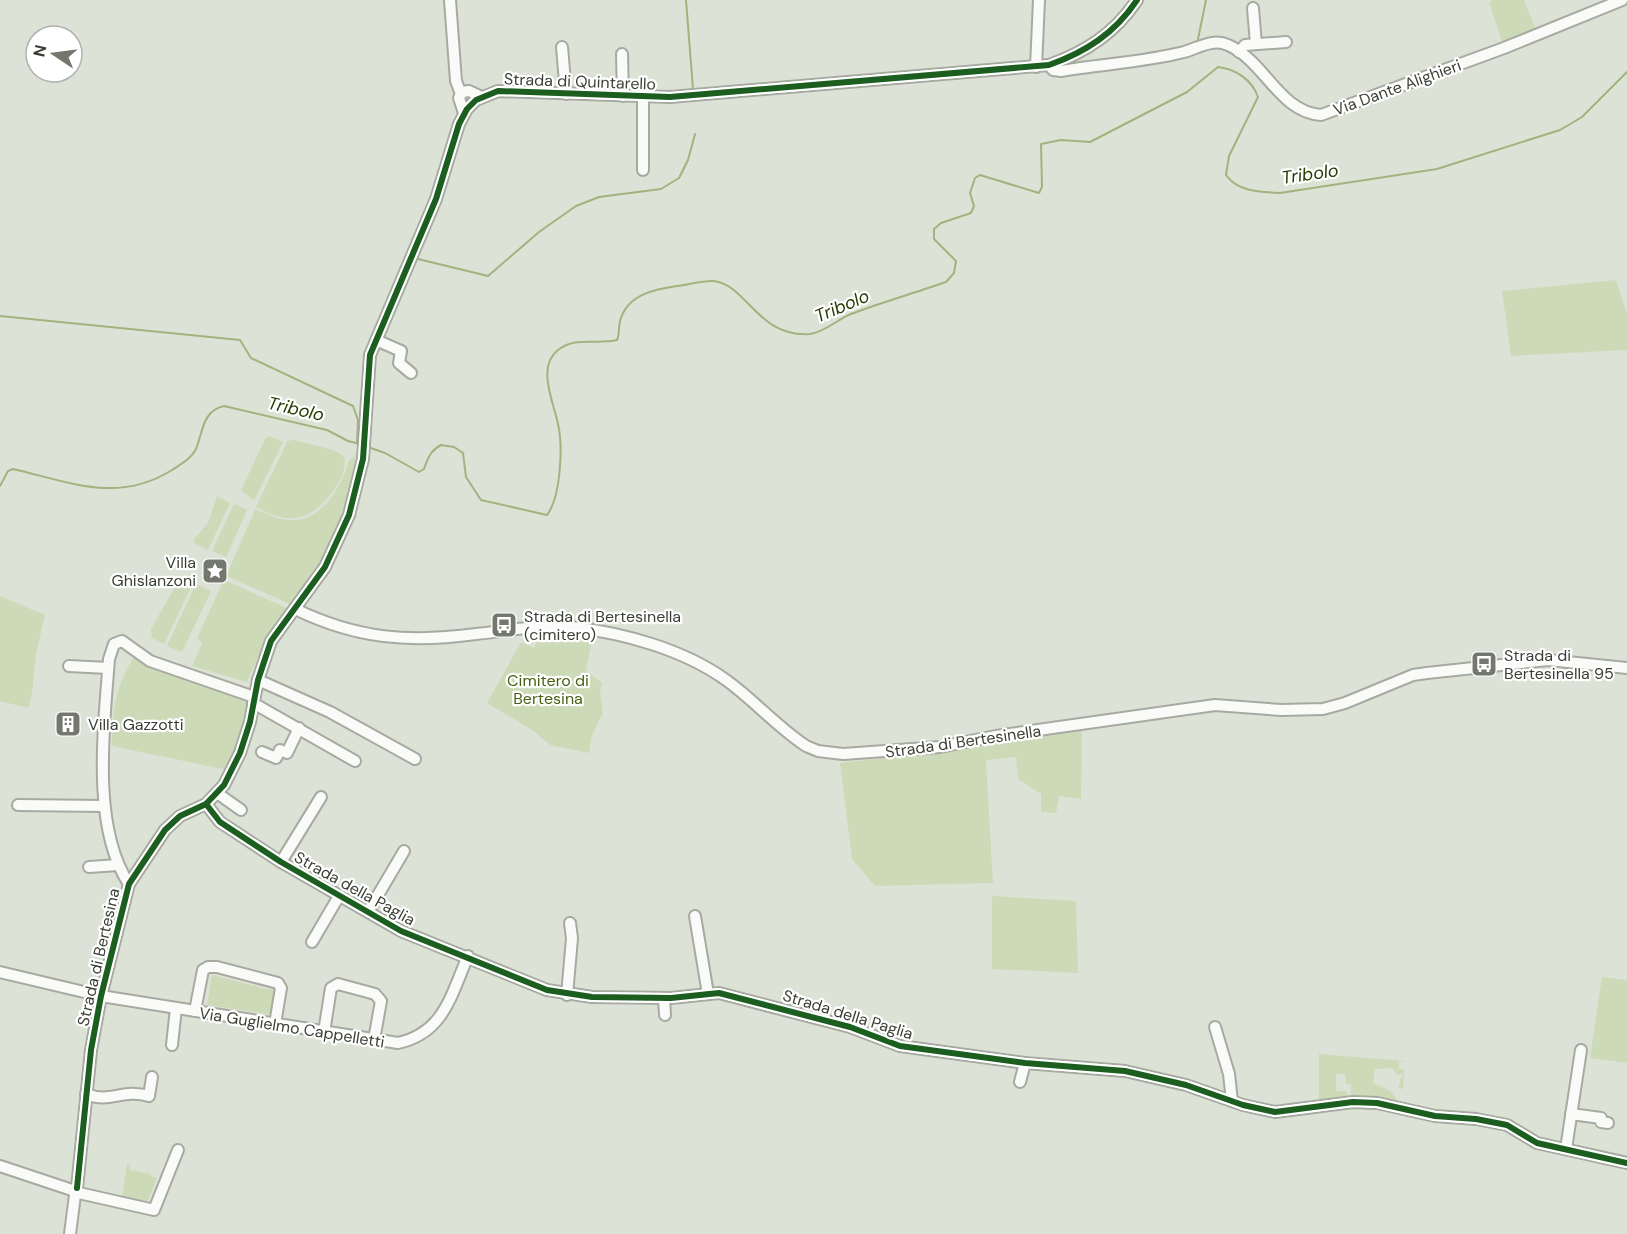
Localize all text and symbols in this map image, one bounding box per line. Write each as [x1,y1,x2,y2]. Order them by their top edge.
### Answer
north arrow [24,24,84,84]
text: N [28,43,51,59]
street label: Via Dante Alighieri [1330,55,1464,120]
street label: Strada di Quintarello [504,68,656,95]
water label: Tribolo [1280,158,1340,190]
water label: Tribolo [811,284,873,328]
water label: Tribolo [265,391,327,427]
place label: Villa Ghislanzoni [112,552,196,591]
place icon: Villa Ghislanzoni [200,556,230,586]
place label: Strada di Bertesinella (cimitero) [524,606,681,645]
bus stop icon: Strada di Bertesinella (cimitero) [489,610,519,640]
place label: Strada di Bertesinella 95 [1504,645,1614,684]
bus stop icon: Strada di Bertesinella 95 [1469,649,1499,679]
park label: Cimitero di Bertesina [507,670,589,709]
building icon: Villa Gazzotti [53,709,83,739]
place label: Villa Gazzotti [88,714,184,735]
street label: Strada di Bertesinella [884,720,1042,763]
street label: Strada della Paglia [291,847,419,930]
street label: Strada di Bertesina [72,886,125,1028]
street label: Strada della Paglia [780,985,915,1044]
street label: Via Guglielmo Cappelletti [198,1002,386,1053]

